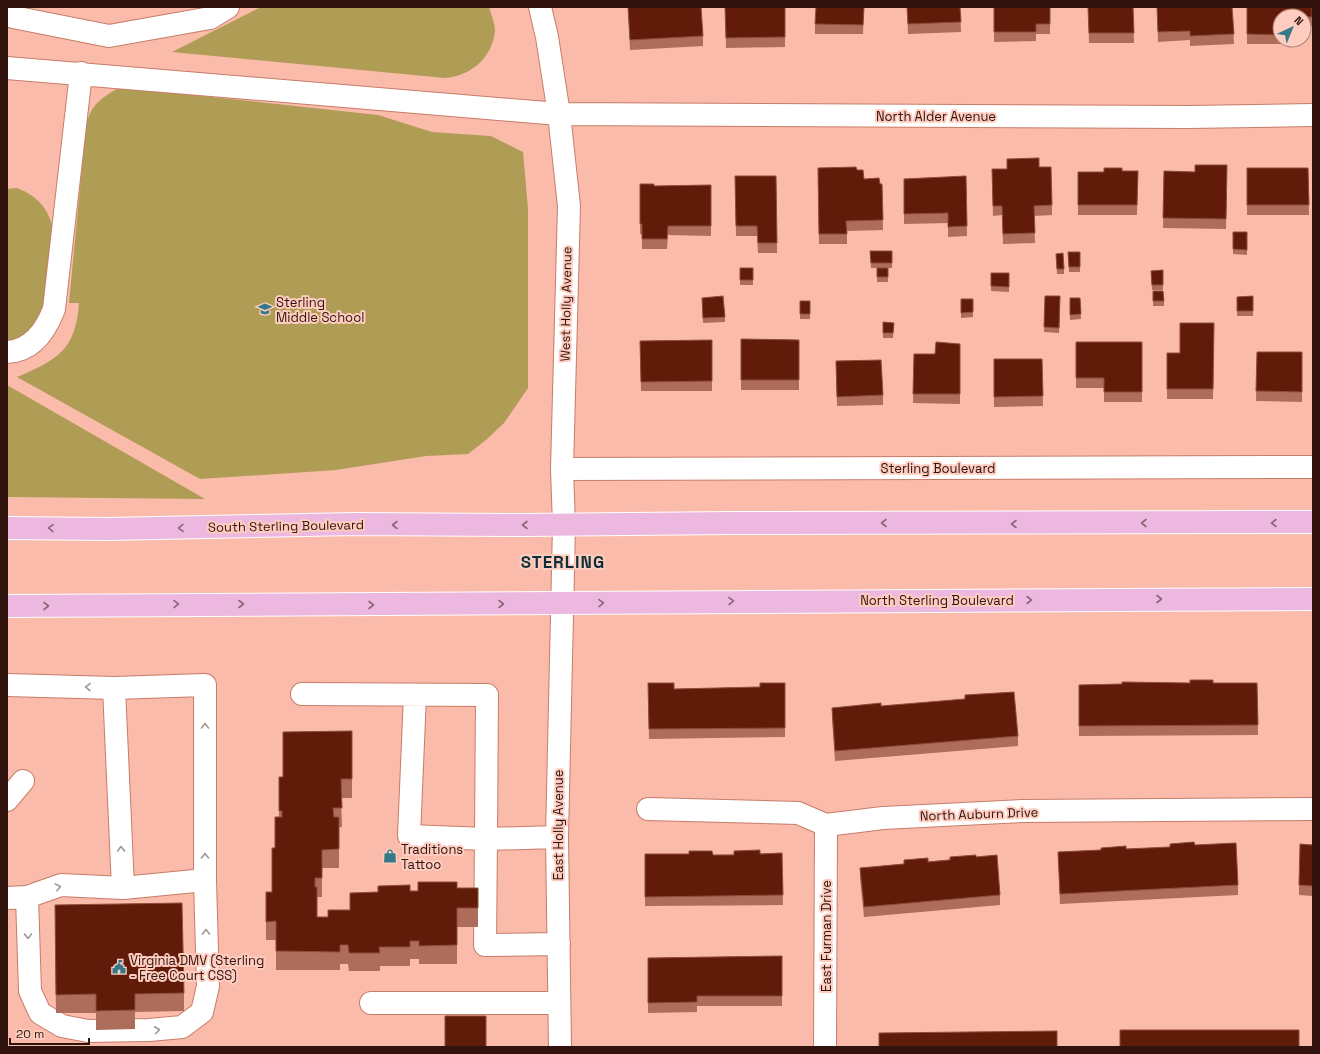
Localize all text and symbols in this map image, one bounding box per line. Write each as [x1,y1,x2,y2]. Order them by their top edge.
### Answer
north arrow [1272,8,1312,48]
text: N [1291,13,1306,28]
street label: North Alder Avenue [876,108,996,125]
street label: West Holly Avenue [556,246,576,362]
place label: Sterling Middle School [276,294,364,326]
school or university icon: Sterling Middle School [257,301,273,317]
street label: Sterling Boulevard [881,460,995,477]
street label: South Sterling Boulevard [208,516,364,536]
one-way arrow [881,519,887,527]
one-way arrow [1141,519,1147,527]
one-way arrow [1271,519,1277,527]
one-way arrow [392,520,398,529]
one-way arrow [1011,520,1017,528]
one-way arrow [522,521,528,529]
one-way arrow [48,524,54,533]
one-way arrow [178,524,184,532]
district label: STERLING [521,551,605,573]
street label: North Sterling Boulevard [860,592,1014,609]
one-way arrow [1156,595,1162,603]
one-way arrow [1026,596,1032,604]
one-way arrow [728,597,734,605]
one-way arrow [598,599,604,607]
one-way arrow [173,600,179,608]
one-way arrow [238,600,244,608]
one-way arrow [498,600,504,608]
one-way arrow [368,601,374,609]
one-way arrow [43,602,49,610]
one-way arrow [85,683,91,691]
one-way arrow [201,723,209,729]
street label: East Holly Avenue [550,770,567,880]
street label: North Auburn Drive [919,803,1039,825]
place label: Traditions Tattoo [401,841,463,873]
one-way arrow [117,846,125,852]
shop icon: Traditions Tattoo [382,848,398,864]
one-way arrow [201,853,209,859]
street label: East Furman Drive [818,880,835,992]
one-way arrow [55,883,61,891]
one-way arrow [202,929,211,936]
one-way arrow [24,933,32,939]
place label: Virginia DMV (Sterling - Free Court CSS) [130,952,264,984]
public building icon: Virginia DMV (Sterling - Free Court CSS) [111,959,127,975]
scale bar [10,1020,89,1046]
one-way arrow [154,1025,160,1034]
text: 20 m [16,1026,44,1042]

